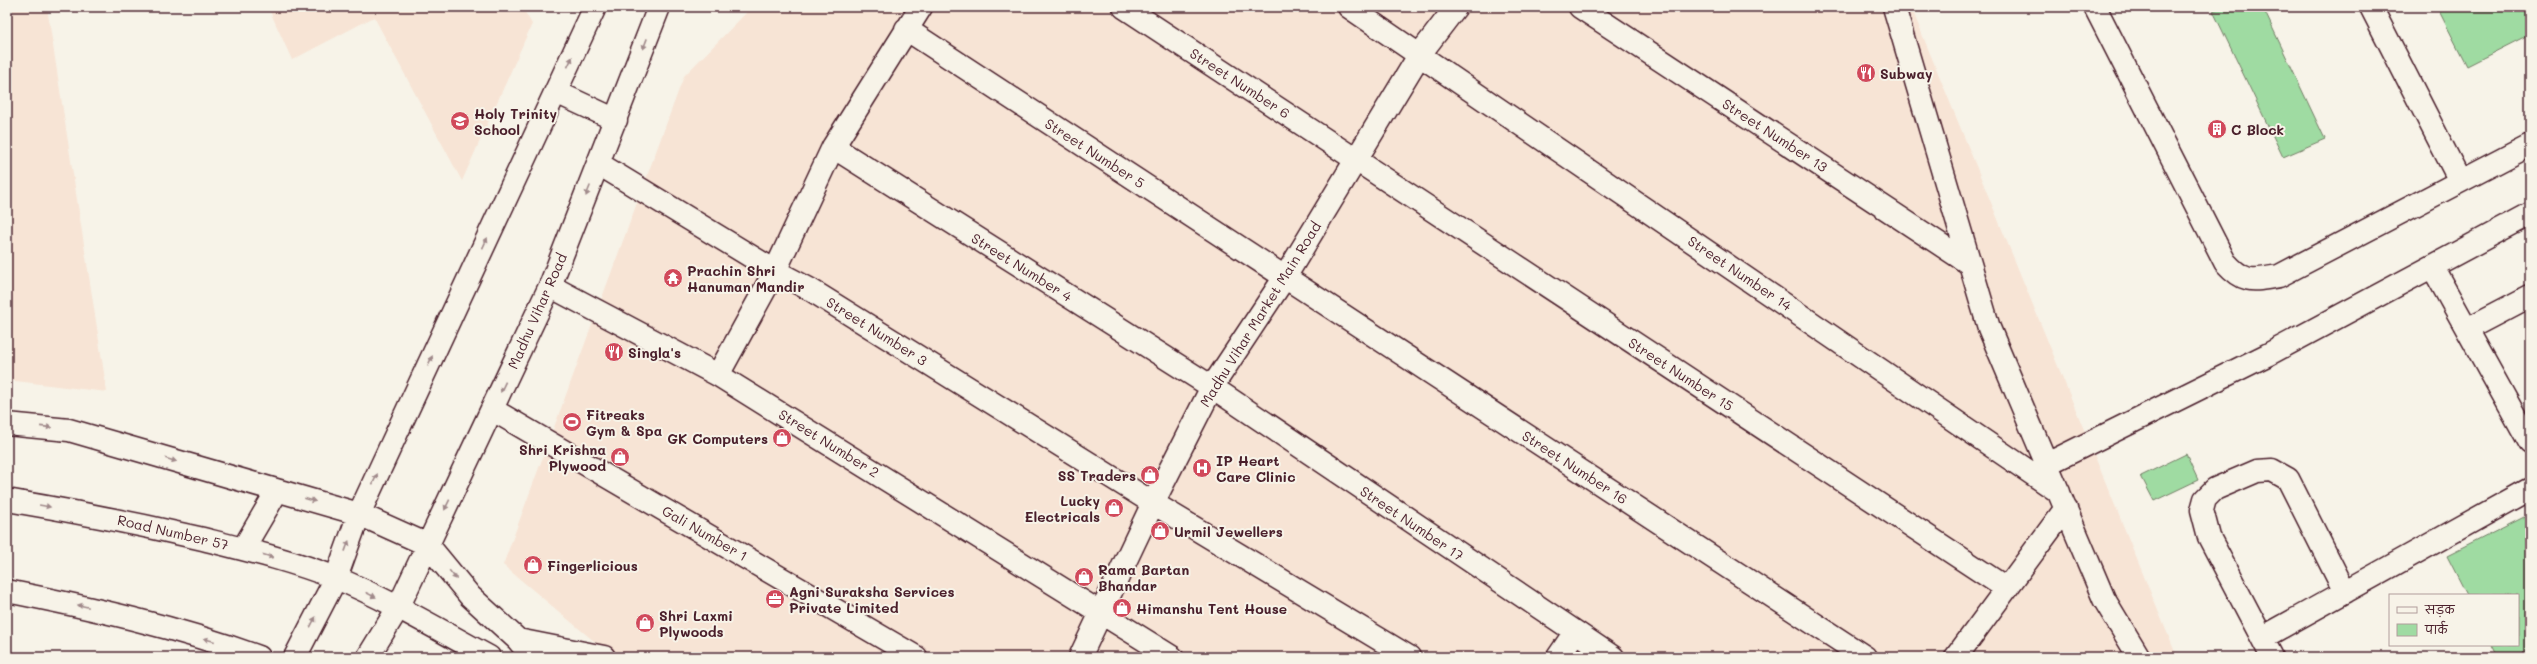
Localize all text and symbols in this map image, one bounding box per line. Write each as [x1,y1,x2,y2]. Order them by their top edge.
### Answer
one-way arrow [641,38,647,50]
street label: Street Number 6 [1186,44,1294,122]
one-way arrow [567,55,573,67]
restaurant icon: Subway [1855,62,1877,84]
place label: Subway [1880,64,1933,83]
street label: Street Number 13 [1719,94,1831,176]
place label: Holy Trinity School [474,104,557,139]
school or university icon: Holy Trinity School [449,110,471,132]
street label: Street Number 5 [1041,114,1149,192]
building icon: C Block [2206,118,2228,140]
place label: C Block [2231,120,2284,139]
one-way arrow [584,185,590,197]
street label: Madhu Vihar Market Main Road [1195,218,1325,410]
street label: Street Number 4 [968,228,1077,306]
street label: Street Number 14 [1684,231,1796,315]
one-way arrow [482,237,488,249]
street label: Madhu Vihar Road [503,250,571,372]
place label: Prachin Shri Hanuman Mandir [687,261,805,296]
temple icon: Prachin Shri Hanuman Mandir [662,267,684,289]
street label: Street Number 3 [823,292,931,370]
street label: Street Number 15 [1625,333,1737,415]
restaurant icon: Singla's [603,341,625,363]
place label: Singla's [628,343,681,362]
one-way arrow [427,355,433,367]
one-way arrow [500,382,506,393]
street label: Street Number 2 [775,404,883,482]
place label: Fitreaks Gym & Spa [586,405,663,440]
sports icon: Fitreaks Gym & Spa [561,411,583,433]
one-way arrow [40,424,52,431]
street label: Street Number 16 [1519,426,1631,508]
shop icon: GK Computers [771,427,793,449]
place label: GK Computers [667,429,768,448]
place label: Shri Krishna Plywood [519,440,606,475]
shop icon: Shri Krishna Plywood [609,446,631,468]
place label: IP Heart Care Clinic [1216,451,1296,486]
one-way arrow [166,457,178,463]
hospital icon: IP Heart Care Clinic [1191,457,1213,479]
shop icon: SS Traders [1139,464,1161,486]
place label: SS Traders [1058,466,1136,485]
one-way arrow [372,473,378,484]
street label: Street Number 17 [1356,481,1468,565]
place label: Lucky Electricals [1024,491,1100,526]
one-way arrow [304,497,316,503]
shop icon: Lucky Electricals [1103,497,1125,519]
one-way arrow [444,499,450,510]
street label: Gali Number 1 [659,501,751,565]
one-way arrow [39,504,52,510]
street label: Road Number 57 [116,510,231,554]
shop icon: Urmil Jewellers [1149,520,1171,542]
place label: Urmil Jewellers [1174,522,1283,541]
one-way arrow [345,540,351,552]
one-way arrow [262,553,274,559]
shop icon: Fingerlicious [522,554,544,576]
place label: Fingerlicious [547,556,638,575]
place label: Rama Bartan Bhandar [1098,560,1189,595]
shop icon: Rama Bartan Bhandar [1073,566,1095,588]
one-way arrow [448,569,457,580]
place label: Agni Suraksha Services Private Limited [789,582,954,617]
office icon: Agni Suraksha Services Private Limited [764,588,786,610]
one-way arrow [365,592,377,598]
legend [2389,594,2519,646]
shop icon: Himanshu Tent House [1111,597,1133,619]
place label: Himanshu Tent House [1136,599,1287,618]
text: सड़क [2424,601,2456,618]
one-way arrow [77,603,90,609]
place label: Shri Laxmi Plywoods [659,606,733,641]
shop icon: Shri Laxmi Plywoods [634,612,656,634]
one-way arrow [310,617,316,628]
text: पार्क [2424,620,2449,637]
one-way arrow [203,637,215,643]

